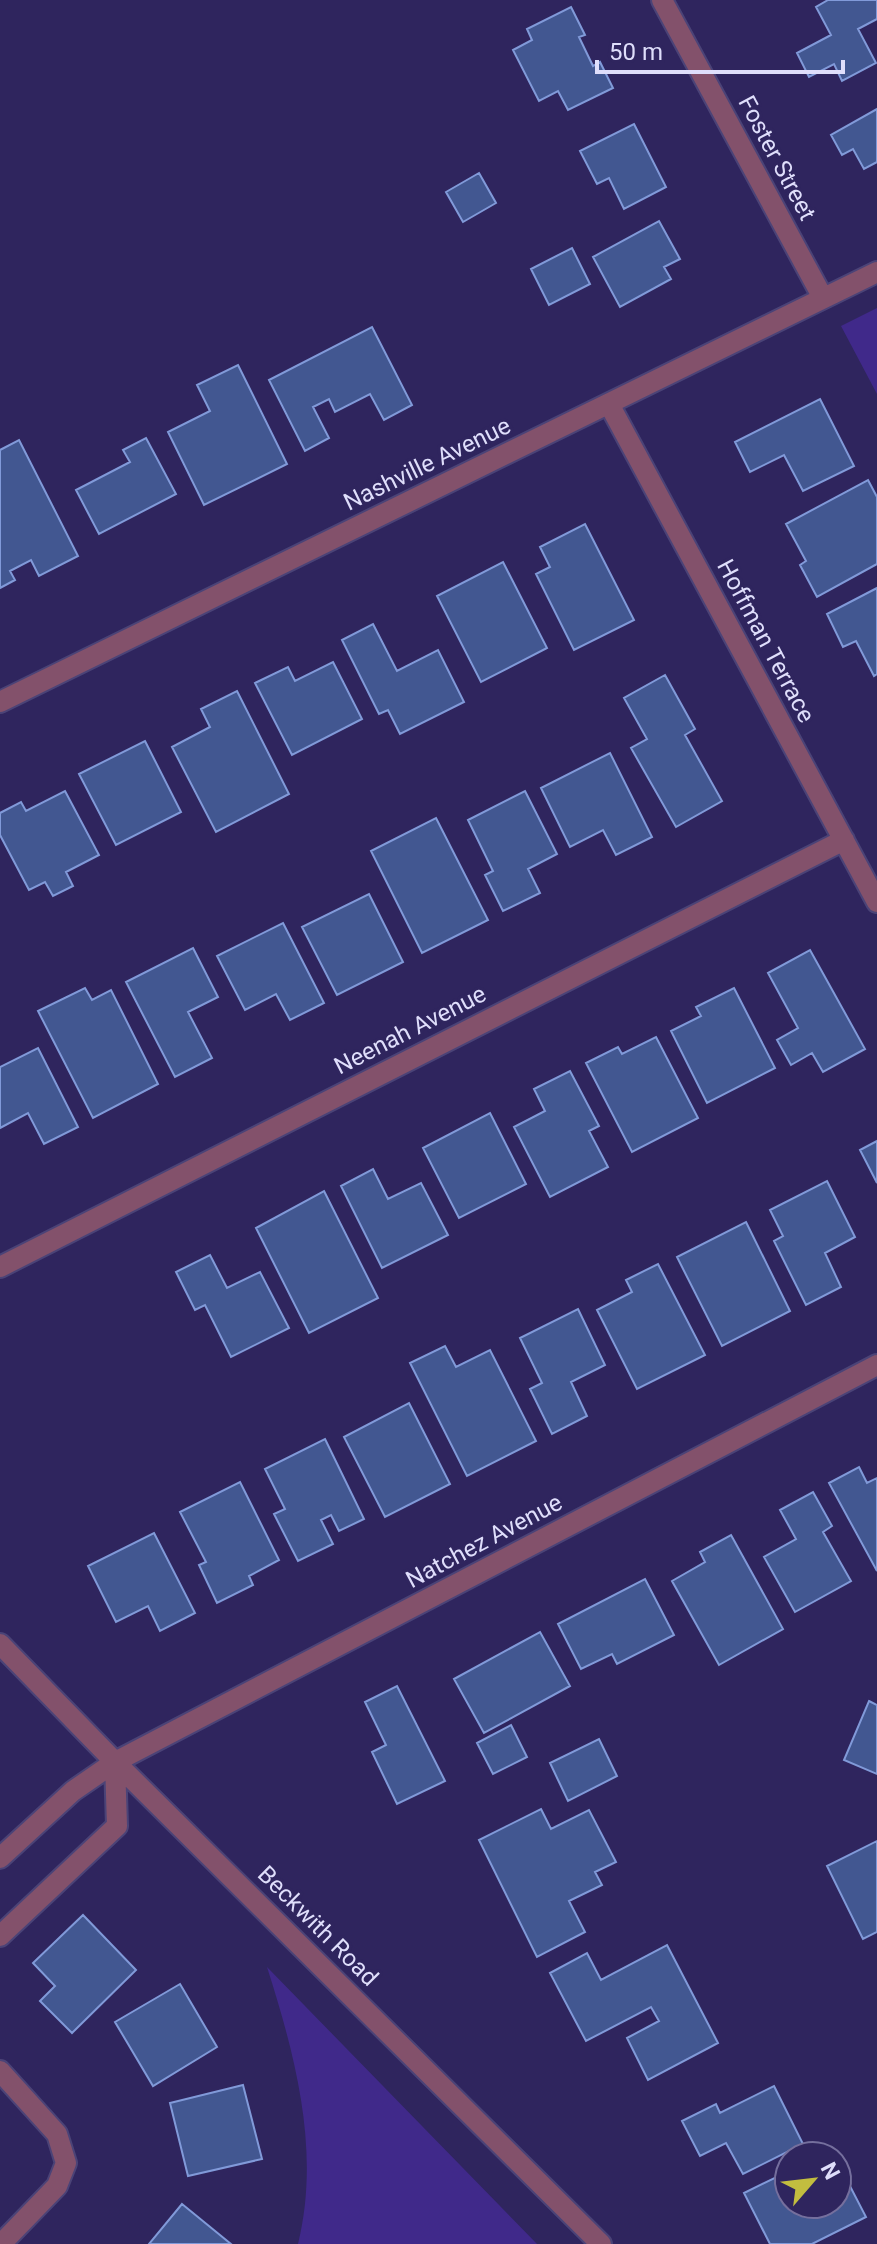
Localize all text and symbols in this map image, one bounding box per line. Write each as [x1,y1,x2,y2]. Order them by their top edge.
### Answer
scale bar [597,24,843,74]
text: 50 m [609,38,663,66]
street label: Foster Street [732,91,822,225]
street label: Nashville Avenue [339,412,515,516]
street label: Hoffman Terrace [711,555,821,727]
street label: Neenah Avenue [329,980,491,1080]
street label: Natchez Avenue [401,1488,567,1594]
street label: Beckwith Road [252,1860,384,1992]
north arrow [773,2140,853,2220]
text: N [816,2158,845,2184]

